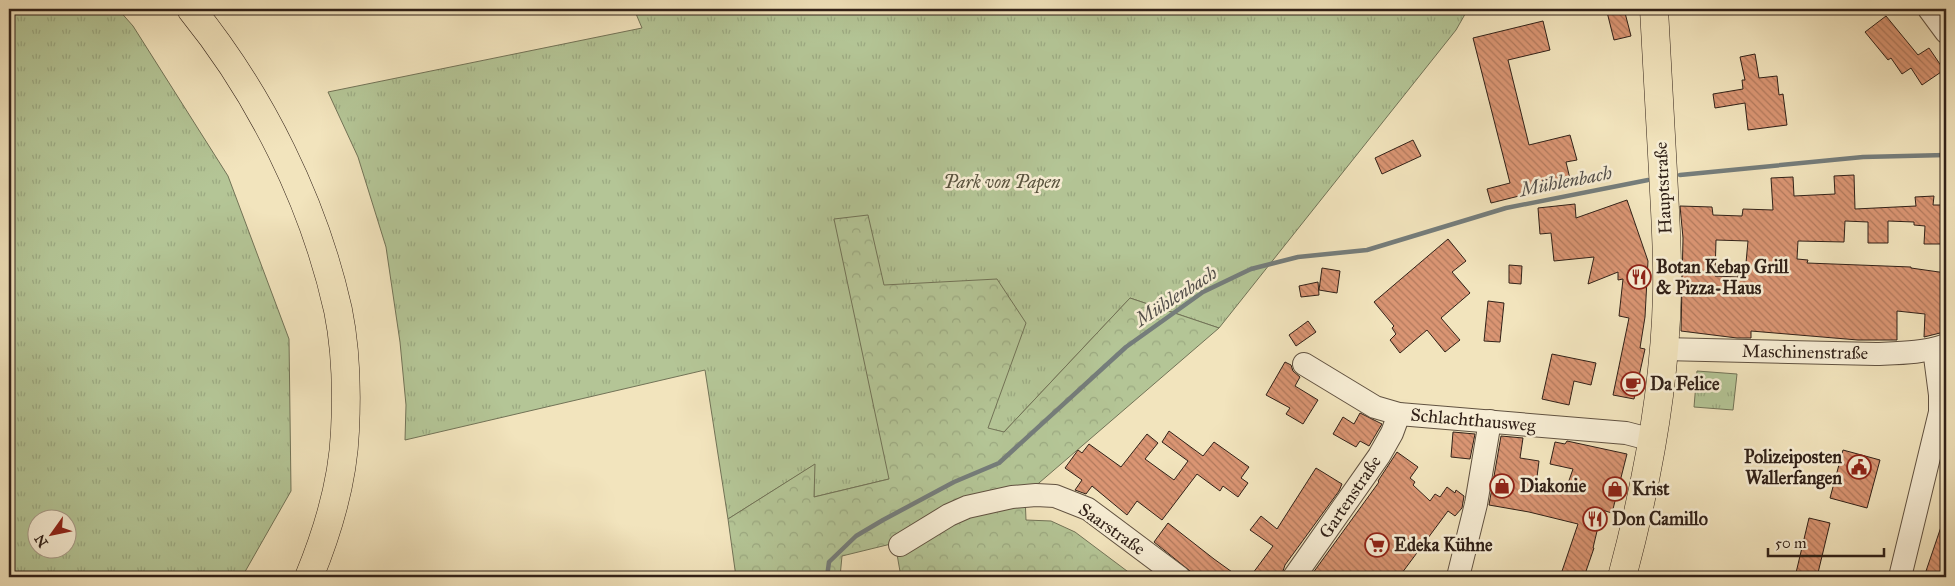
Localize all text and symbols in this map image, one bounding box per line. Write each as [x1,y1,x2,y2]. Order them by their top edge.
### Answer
street label: Hauptstraße [1650,141,1676,235]
water label: Mühlenbach [1516,161,1614,202]
park label: Park von Papen [944,171,1061,194]
place label: Botan Kebap Grill & Pizza-Haus [1656,256,1790,299]
water label: Mühlenbach [1129,261,1221,332]
restaurant icon: Botan Kebap Grill & Pizza-Haus [1626,264,1652,290]
street label: Maschinenstraße [1742,340,1868,364]
cafe icon: Da Felice [1620,371,1646,397]
place label: Da Felice [1650,373,1720,395]
street label: Schlachthausweg [1409,404,1537,437]
place label: Polizeiposten Wallerfangen [1744,446,1842,490]
street label: Gartenstraße [1314,451,1386,543]
public building icon: Polizeiposten Wallerfangen [1846,454,1872,480]
shop icon: Diakonie [1489,473,1515,499]
place label: Diakonie [1520,475,1587,497]
shop icon: Krist [1602,476,1628,502]
place label: Krist [1632,478,1670,500]
street label: Saarstraße [1074,498,1150,560]
restaurant icon: Don Camillo [1582,506,1608,532]
north arrow [28,508,78,558]
place label: Don Camillo [1612,508,1708,530]
scale bar [1768,526,1884,558]
text: N [31,531,52,550]
supermarket icon: Edeka Kühne [1364,532,1390,558]
place label: Edeka Kühne [1394,534,1493,556]
text: 50 m [1775,534,1807,552]

